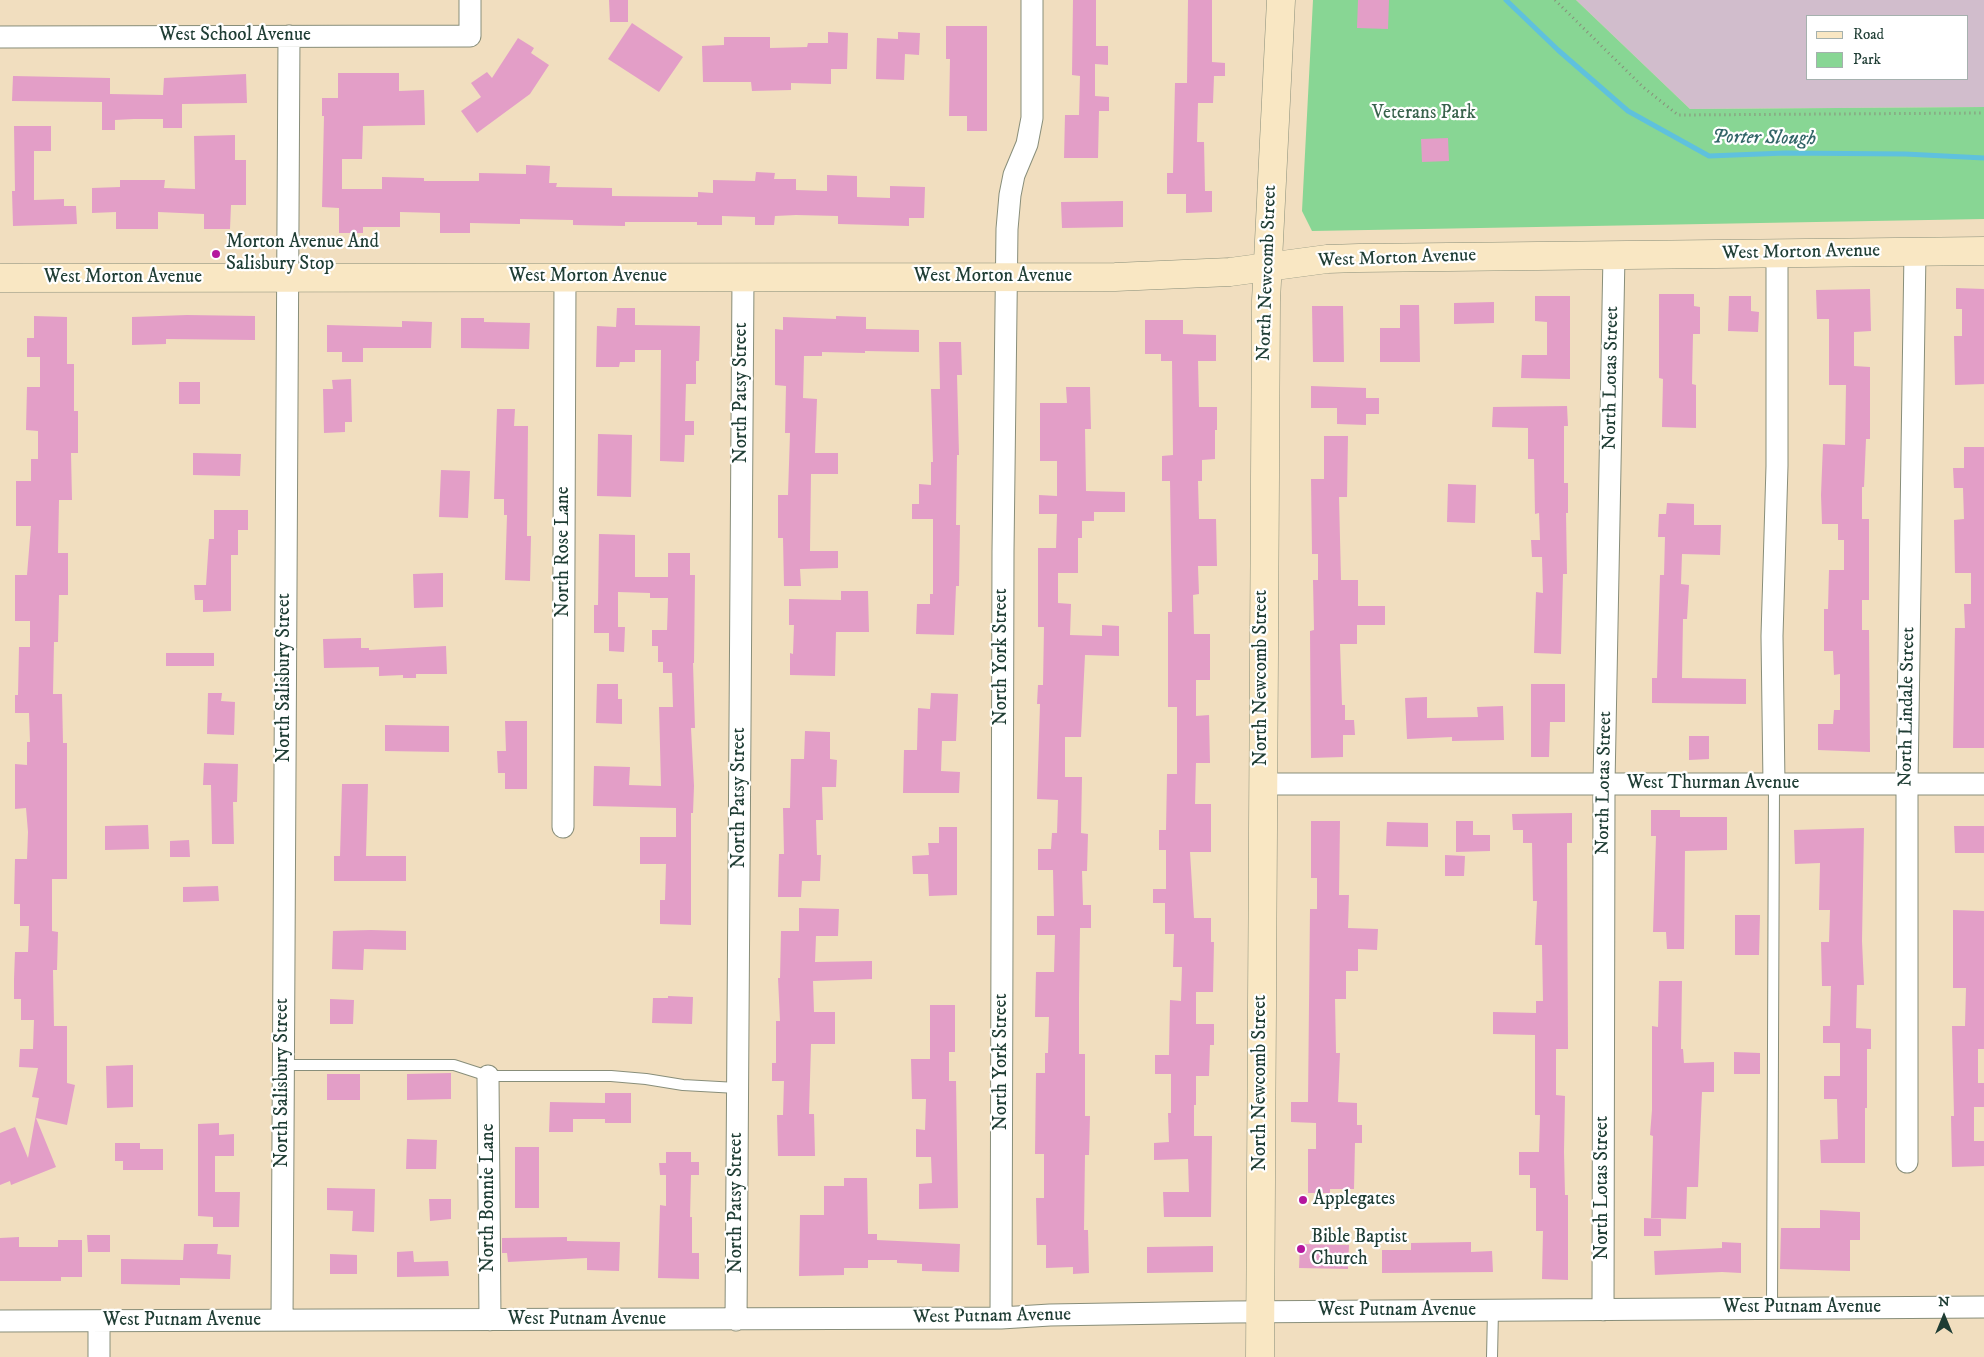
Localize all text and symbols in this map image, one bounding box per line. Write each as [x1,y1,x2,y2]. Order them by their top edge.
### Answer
legend [1806,15,1969,80]
street label: West School Avenue [159,25,311,47]
text: Road [1853,25,1884,44]
text: Park [1853,50,1881,69]
park label: Veterans Park [1372,103,1476,125]
water label: Porter Slough [1712,126,1816,152]
street label: North Newcomb Street [1254,185,1282,361]
place label: Morton Avenue And Salisbury Stop [226,232,379,276]
street label: West Morton Avenue [1722,240,1880,266]
street label: West Morton Avenue [1317,245,1477,273]
marker: Morton Avenue And Salisbury Stop [210,248,222,260]
street label: West Morton Avenue [509,266,667,288]
street label: West Morton Avenue [914,266,1072,288]
street label: West Morton Avenue [44,267,202,289]
street label: North Lotas Street [1599,306,1625,450]
street label: North Patsy Street [731,322,753,464]
street label: North Rose Lane [553,486,575,618]
street label: North York Street [991,589,1013,725]
street label: North Newcomb Street [1251,590,1273,766]
street label: North Salisbury Street [274,593,296,763]
street label: North Lindale Street [1895,627,1921,787]
street label: North Lotas Street [1592,711,1618,855]
street label: North Patsy Street [729,727,751,869]
street label: West Thurman Avenue [1627,773,1799,795]
street label: North York Street [991,994,1013,1130]
street label: North Newcomb Street [1250,995,1272,1171]
street label: North Salisbury Street [272,998,294,1168]
street label: North Lotas Street [1592,1116,1614,1260]
street label: North Bonnie Lane [478,1123,500,1273]
street label: North Patsy Street [726,1132,748,1274]
place label: Applegates [1313,1189,1395,1211]
marker: Applegates [1297,1194,1309,1206]
place label: Bible Baptist Church [1311,1227,1407,1271]
marker: Bible Baptist Church [1295,1243,1307,1255]
north arrow [1919,1292,1969,1342]
text: N [1938,1293,1950,1311]
street label: West Putnam Avenue [1723,1297,1881,1319]
street label: West Putnam Avenue [1318,1300,1476,1322]
street label: West Putnam Avenue [913,1304,1071,1330]
street label: West Putnam Avenue [508,1309,666,1331]
street label: West Putnam Avenue [103,1310,261,1332]

